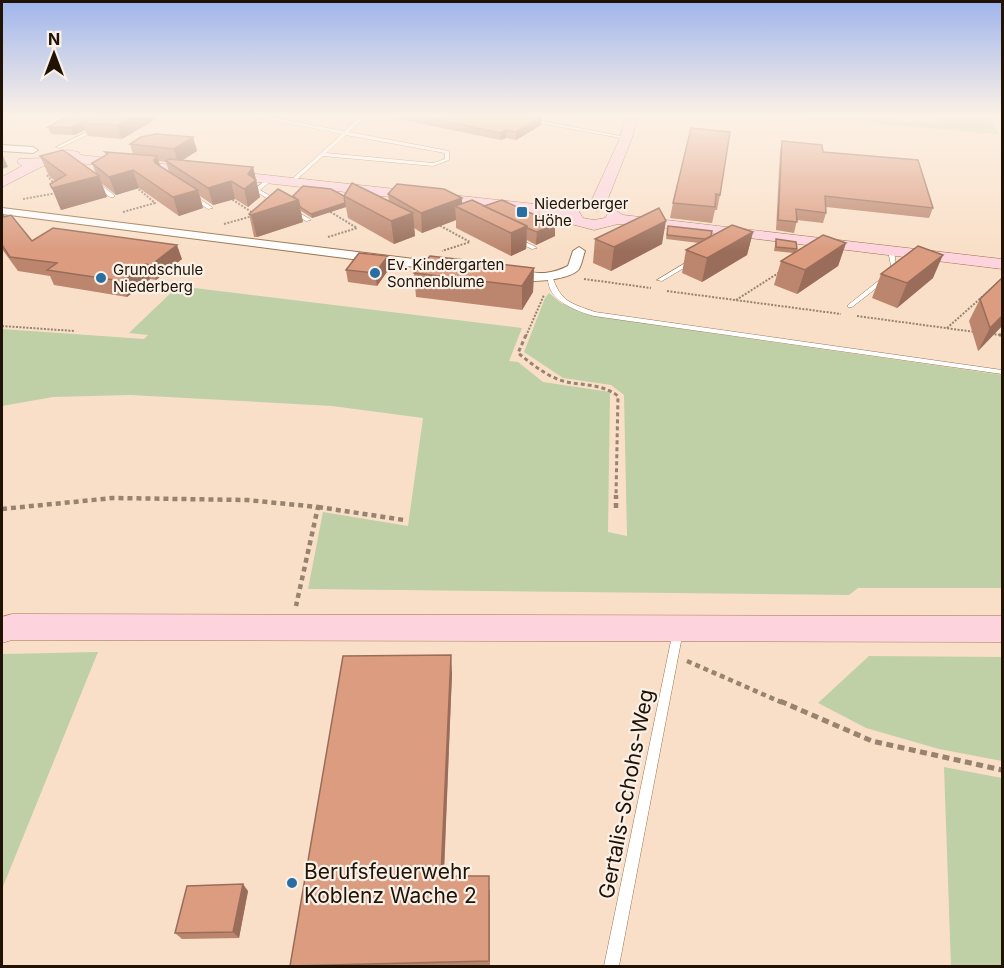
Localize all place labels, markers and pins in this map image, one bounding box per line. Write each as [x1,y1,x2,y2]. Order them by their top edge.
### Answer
place label: Niederberger Höhe [534,194,629,230]
marker: Niederberger Höhe [515,205,529,219]
place label: Ev. Kindergarten Sonnenblume [387,255,504,291]
place label: Grundschule Niederberg [113,260,203,296]
marker: Ev. Kindergarten Sonnenblume [368,266,382,280]
marker: Grundschule Niederberg [94,271,108,285]
place label: Berufsfeuerwehr Koblenz Wache 2 [304,859,477,908]
marker: Berufsfeuerwehr Koblenz Wache 2 [285,876,299,890]

